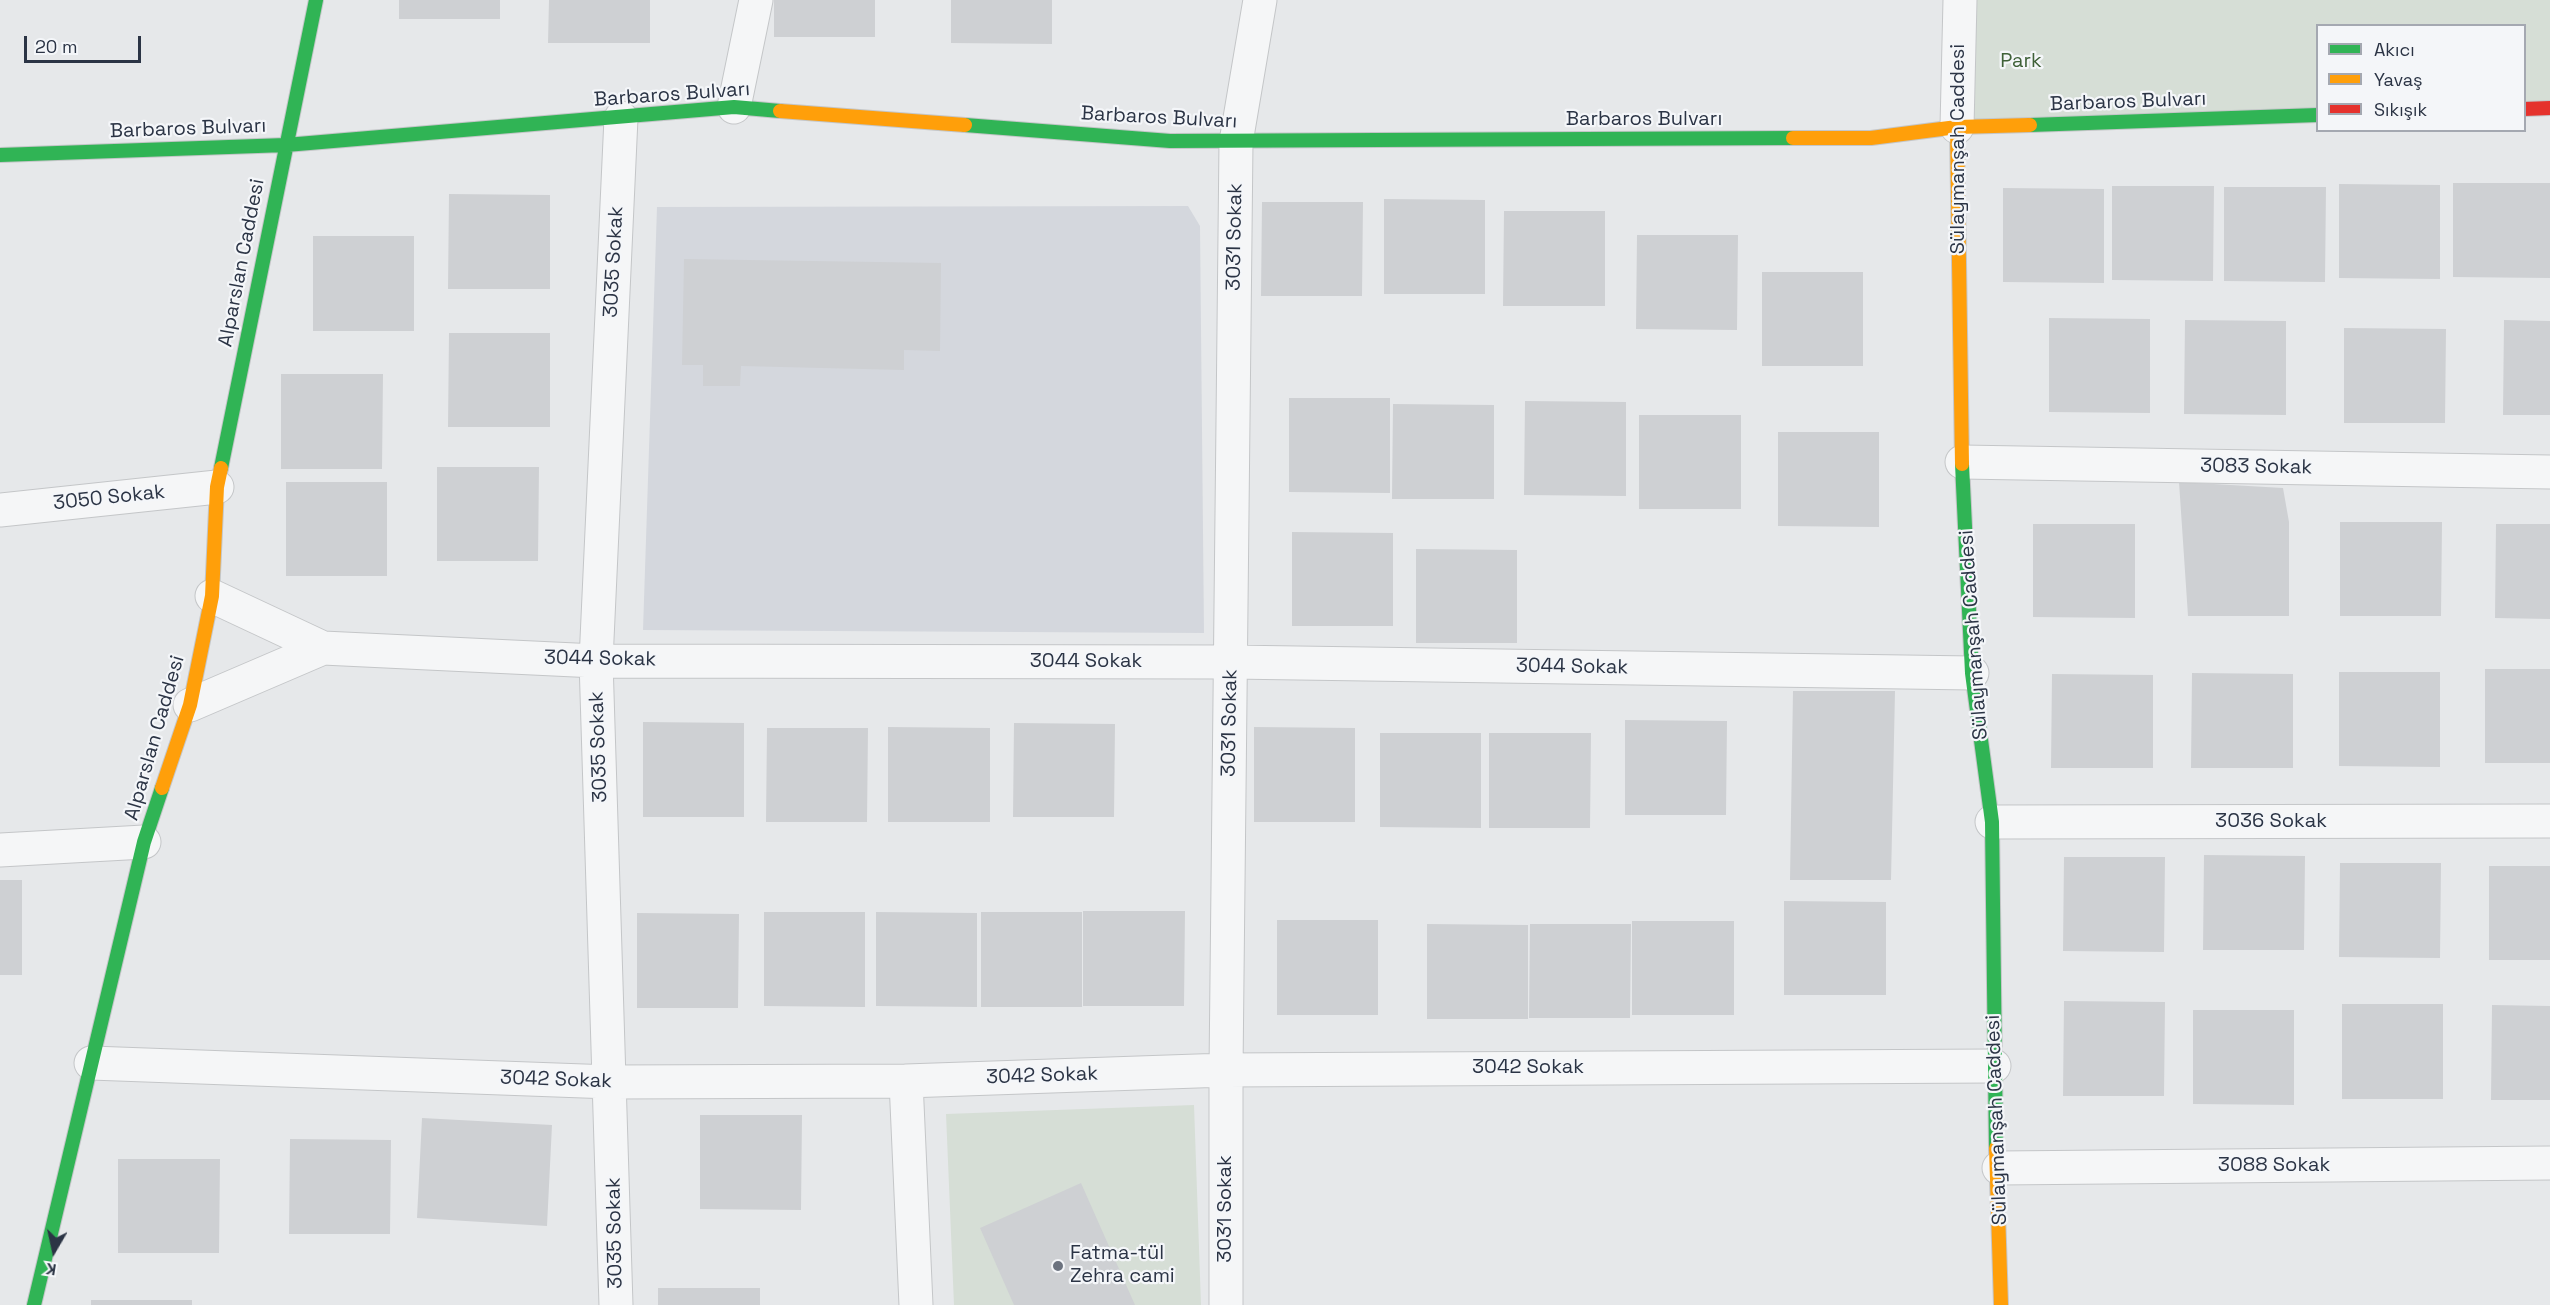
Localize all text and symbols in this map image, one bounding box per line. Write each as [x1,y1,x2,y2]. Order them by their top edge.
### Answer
scale bar [27,24,144,62]
legend [2316,24,2526,132]
text: 20 m [35,35,78,58]
text: Akıcı [2374,38,2415,61]
street label: Sülaymanşah Caddesi [1947,44,1971,254]
park label: Park [2000,50,2042,74]
text: Yavaş [2374,68,2423,91]
street label: Barbaros Bulvarı [593,78,751,112]
street label: Barbaros Bulvarı [2049,87,2207,117]
text: Sıkışık [2374,98,2427,121]
street label: Barbaros Bulvarı [1080,102,1238,134]
street label: Barbaros Bulvarı [1566,108,1722,132]
street label: Barbaros Bulvarı [109,114,267,144]
street label: Alparslan Caddesi [214,177,270,349]
street label: 3031 Sokak [1222,183,1248,291]
street label: 3035 Sokak [599,206,629,318]
street label: 3083 Sokak [2200,454,2312,480]
street label: 3050 Sokak [52,480,166,516]
street label: Sülaymanşah Caddesi [1955,529,1993,741]
street label: 3044 Sokak [544,646,656,672]
street label: 3044 Sokak [1030,650,1142,674]
street label: Alparslan Caddesi [120,653,190,823]
street label: 3044 Sokak [1516,654,1628,680]
street label: 3031 Sokak [1217,669,1243,777]
street label: 3035 Sokak [585,691,613,803]
street label: 3036 Sokak [2215,810,2327,834]
street label: Sülaymanşah Caddesi [1981,1014,2013,1226]
street label: 3042 Sokak [1472,1056,1584,1080]
street label: 3042 Sokak [986,1062,1098,1090]
street label: 3042 Sokak [500,1066,612,1094]
street label: 3088 Sokak [2218,1154,2330,1178]
street label: 3031 Sokak [1214,1155,1238,1263]
street label: 3035 Sokak [602,1177,628,1289]
north arrow [24,1221,84,1281]
place label: Fatma-tül Zehra cami [1070,1242,1175,1289]
text: K [45,1258,58,1280]
marker: Fatma-tül Zehra cami [1051,1259,1065,1273]

